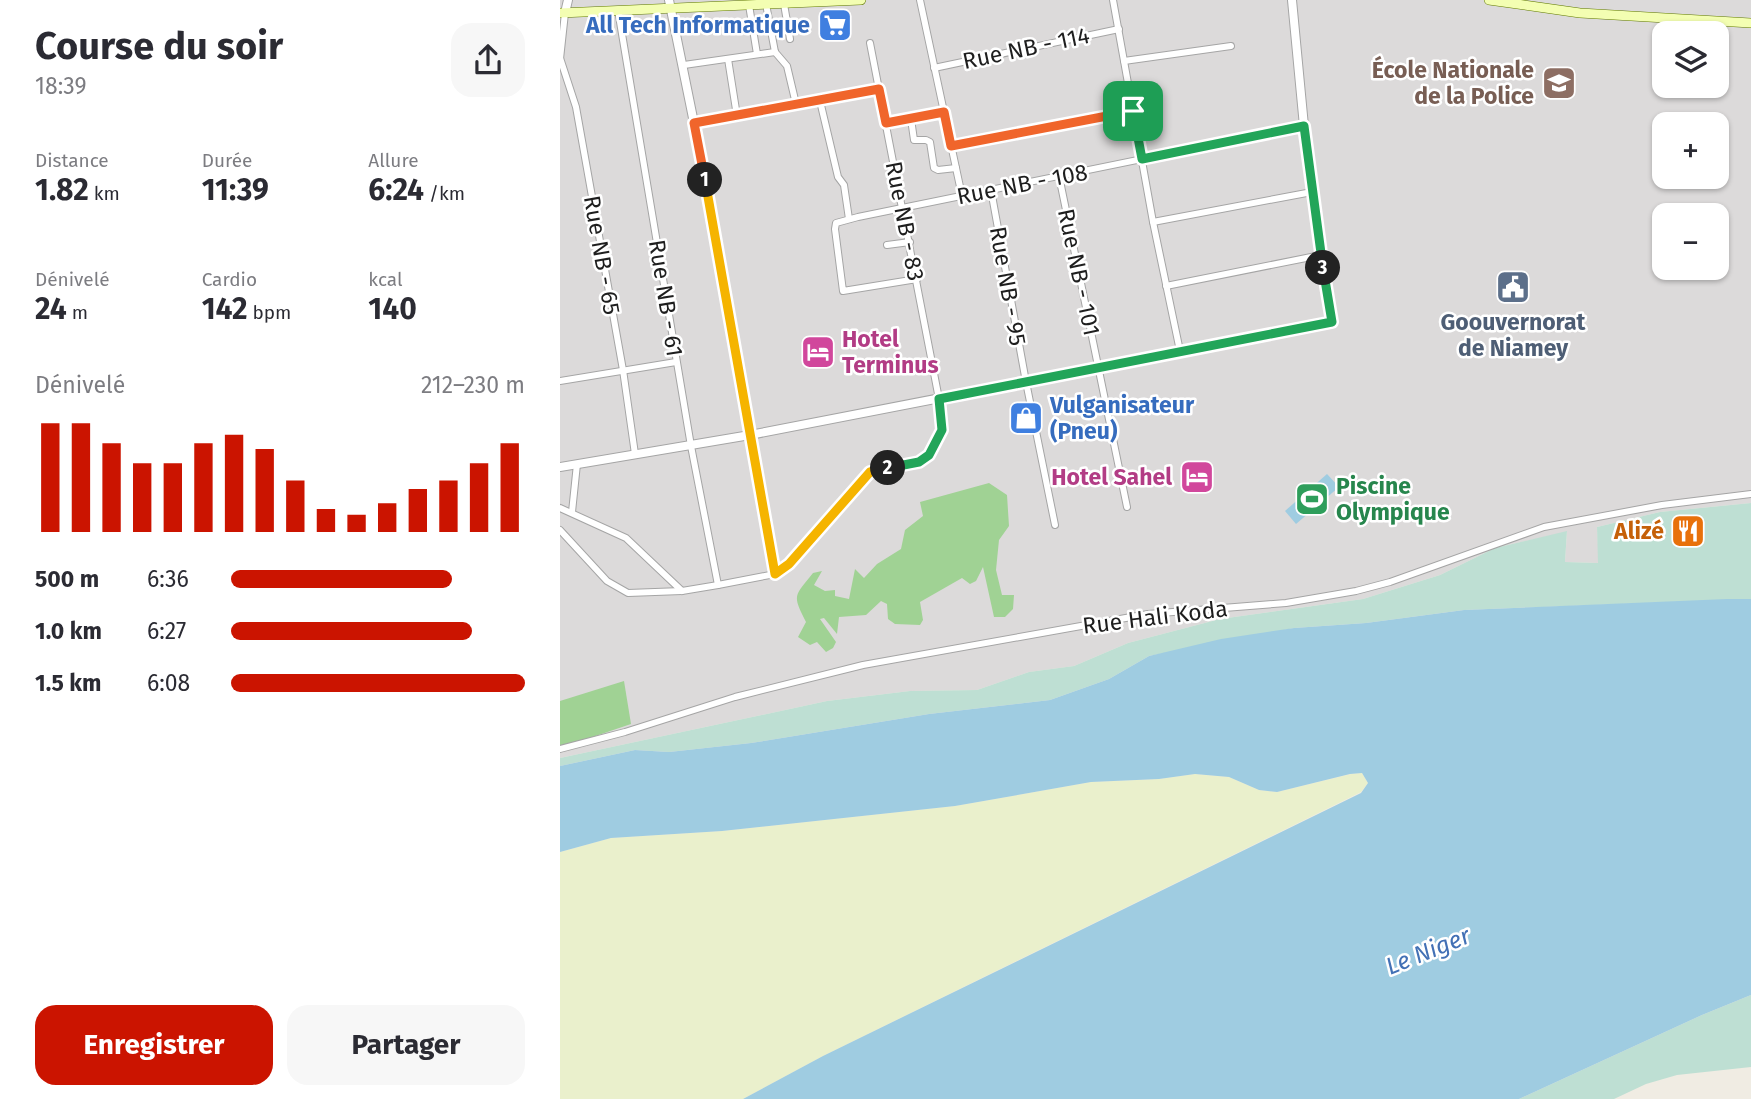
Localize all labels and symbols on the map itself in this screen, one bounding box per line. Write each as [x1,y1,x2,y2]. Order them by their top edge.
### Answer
supermarket icon: All Tech Informatique [816,6,854,44]
place label: All Tech Informatique [585,11,810,39]
street label: Rue NB - 114 [960,21,1092,75]
place label: École Nationale de la Police [1372,55,1534,110]
school or university icon: École Nationale de la Police [1540,64,1578,102]
pin [1103,81,1163,141]
street label: Rue NB - 108 [954,158,1090,210]
street label: Rue NB - 83 [880,159,930,283]
pin: 1 [688,162,722,198]
street label: Rue NB - 65 [578,193,626,317]
street label: Rue NB - 101 [1052,206,1106,338]
street label: Rue NB - 95 [984,224,1032,348]
street label: Rue NB - 61 [643,237,689,359]
pin: 3 [1306,250,1340,286]
public building icon: Goouvernorat de Niamey [1494,268,1532,306]
place label: Goouvernorat de Niamey [1441,308,1587,362]
place label: Hotel Terminus [842,325,939,379]
hotel icon: Hotel Terminus [799,333,837,371]
place label: Vulganisateur (Pneu) [1049,391,1195,445]
shop icon: Vulganisateur (Pneu) [1007,399,1045,437]
pin: 2 [870,450,906,486]
hotel icon: Hotel Sahel [1178,458,1216,496]
place label: Hotel Sahel [1051,463,1172,491]
place label: Piscine Olympique [1336,472,1450,526]
sports icon: Piscine Olympique [1293,480,1331,518]
restaurant icon: Alizé [1669,512,1707,550]
place label: Alizé [1613,517,1664,545]
street label: Rue Hali Koda [1081,594,1229,640]
water label: Le Niger [1382,921,1475,981]

